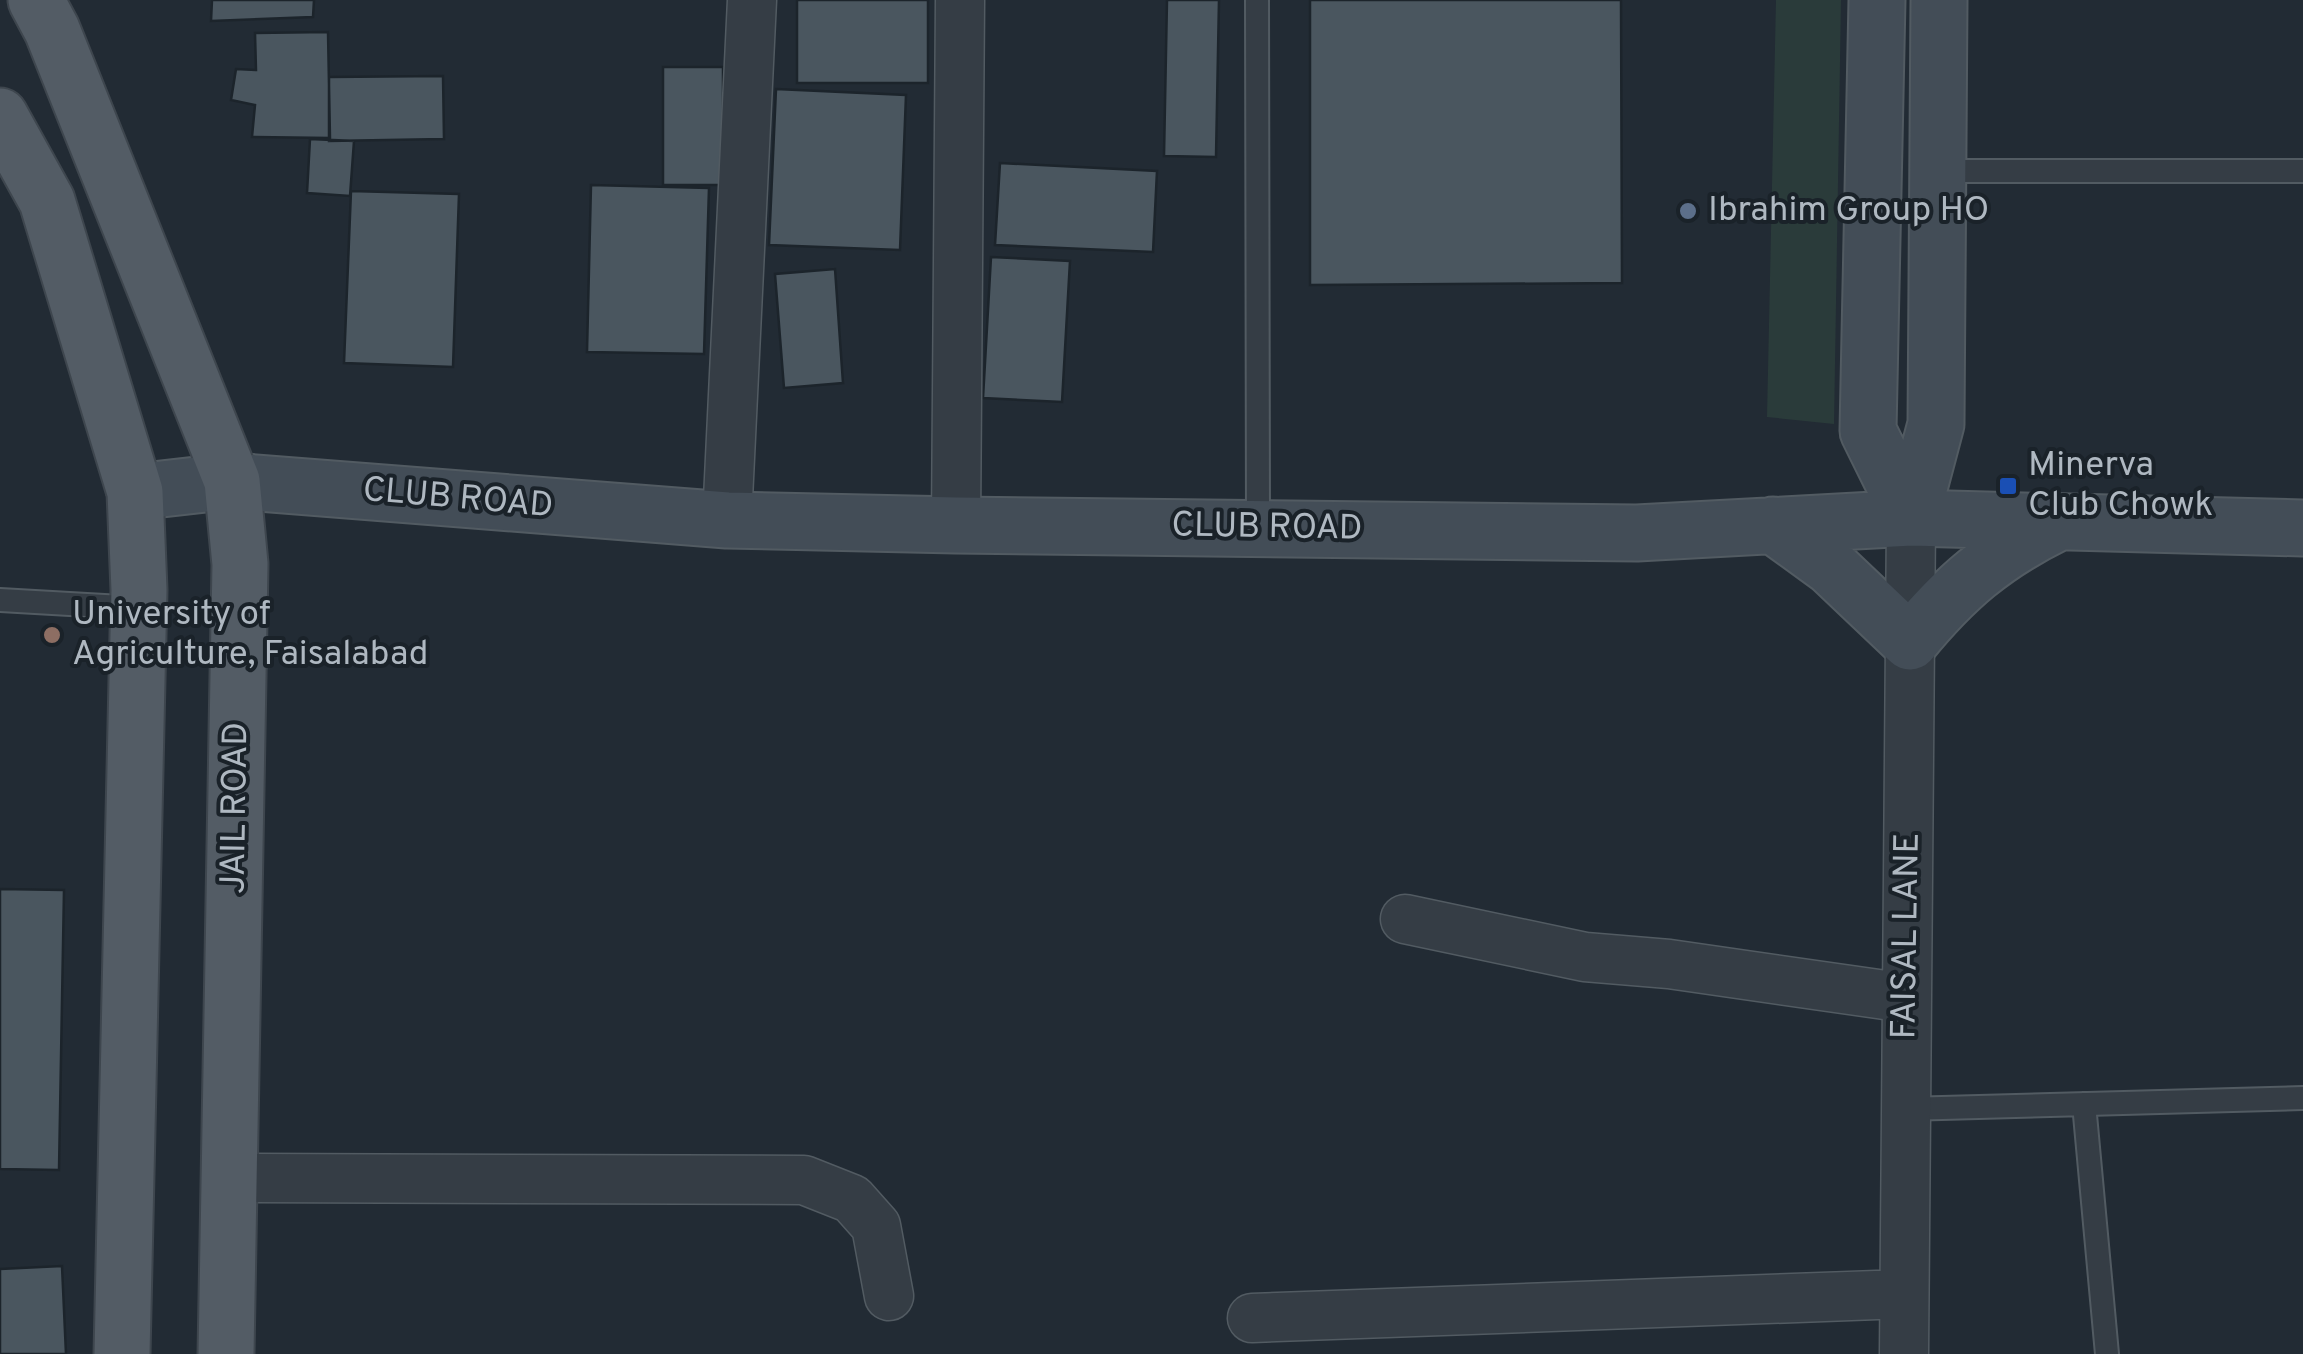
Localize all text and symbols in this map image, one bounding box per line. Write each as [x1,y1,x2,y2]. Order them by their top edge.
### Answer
place label: Ibrahim Group HO [1708,189,1989,233]
marker: Ibrahim Group HO [1677,200,1699,222]
place label: Minerva Club Chowk [2028,444,2213,528]
street label: CLUB ROAD [361,469,555,529]
marker: Minerva Club Chowk [1997,475,2019,497]
street label: CLUB ROAD [1171,504,1363,552]
place label: University of Agriculture, Faisalabad [72,593,429,677]
marker: University of Agriculture, Faisalabad [41,624,63,646]
street label: JAIL ROAD [213,722,259,894]
street label: FAISAL LANE [1883,832,1931,1040]

